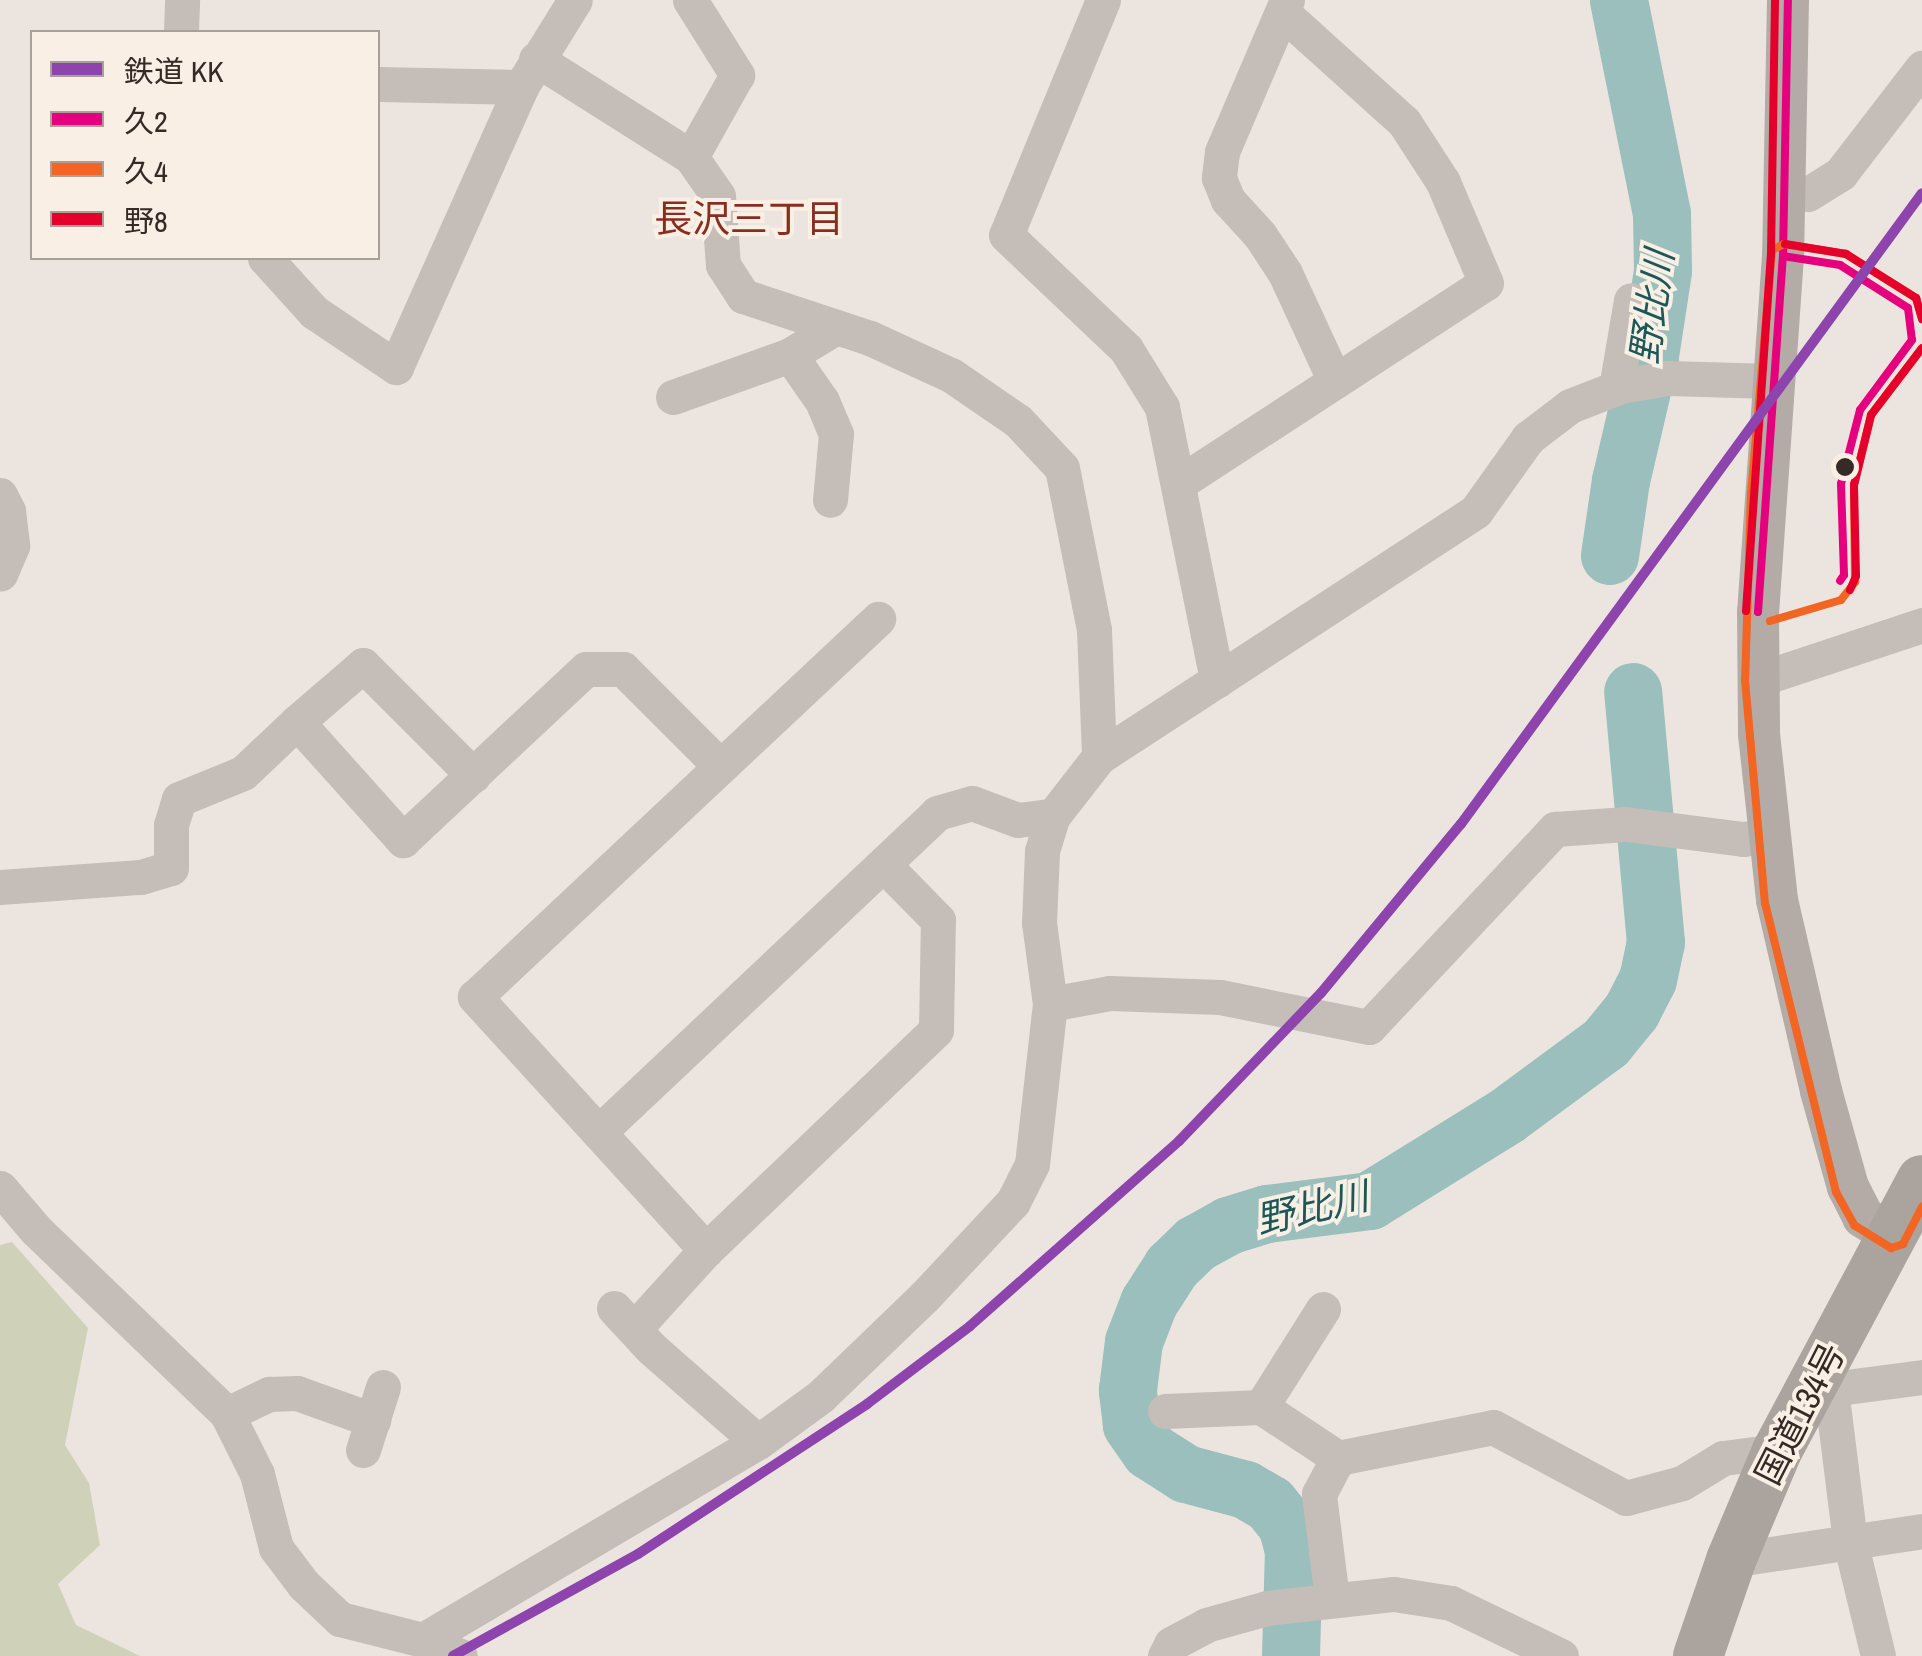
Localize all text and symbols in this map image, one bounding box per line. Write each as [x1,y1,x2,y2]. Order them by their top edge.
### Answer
legend [30,30,380,260]
text: 鉄道 KK [124,51,224,91]
text: 久2 [124,101,168,141]
text: 久4 [124,151,168,191]
district label: 長沢三丁目 [654,196,844,242]
text: 野8 [124,201,168,241]
water label: 野比川 [1621,247,1683,367]
unlabelled marker [1835,457,1855,477]
water label: 野比川 [1251,1173,1373,1243]
street label: 国道134号 [1747,1336,1853,1492]

